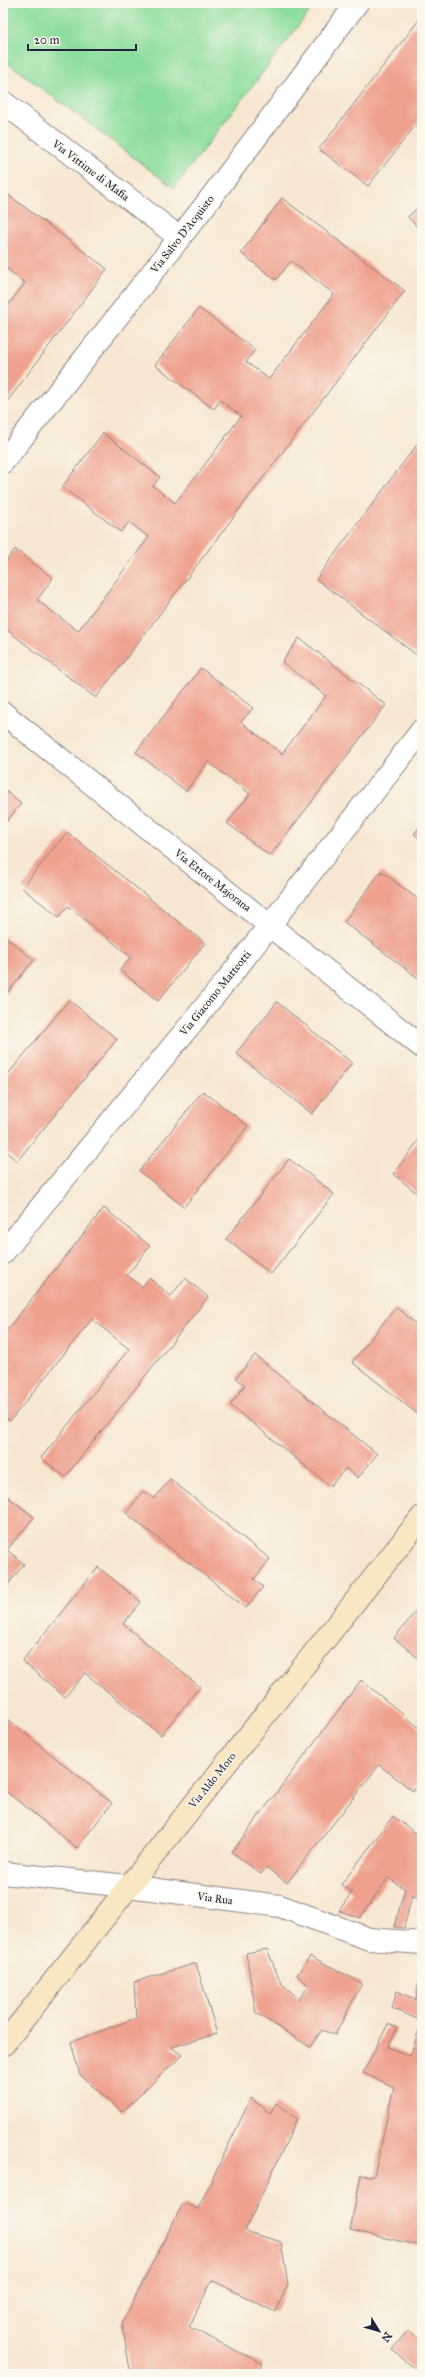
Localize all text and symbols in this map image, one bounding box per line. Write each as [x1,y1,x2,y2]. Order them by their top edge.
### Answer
scale bar [28,26,136,52]
text: 20 m [34,33,60,47]
street label: Via Vittime di Mafia [49,137,132,204]
street label: Via Salvo D'Acquisto [147,192,218,277]
street label: Via Ettore Majorana [171,846,254,915]
street label: Via Giacomo Matteotti [176,948,254,1039]
street label: Via Aldo Moro [185,1749,239,1812]
street label: Via Rua [195,1889,234,1907]
north arrow [359,2311,399,2351]
text: N [378,2329,395,2345]

